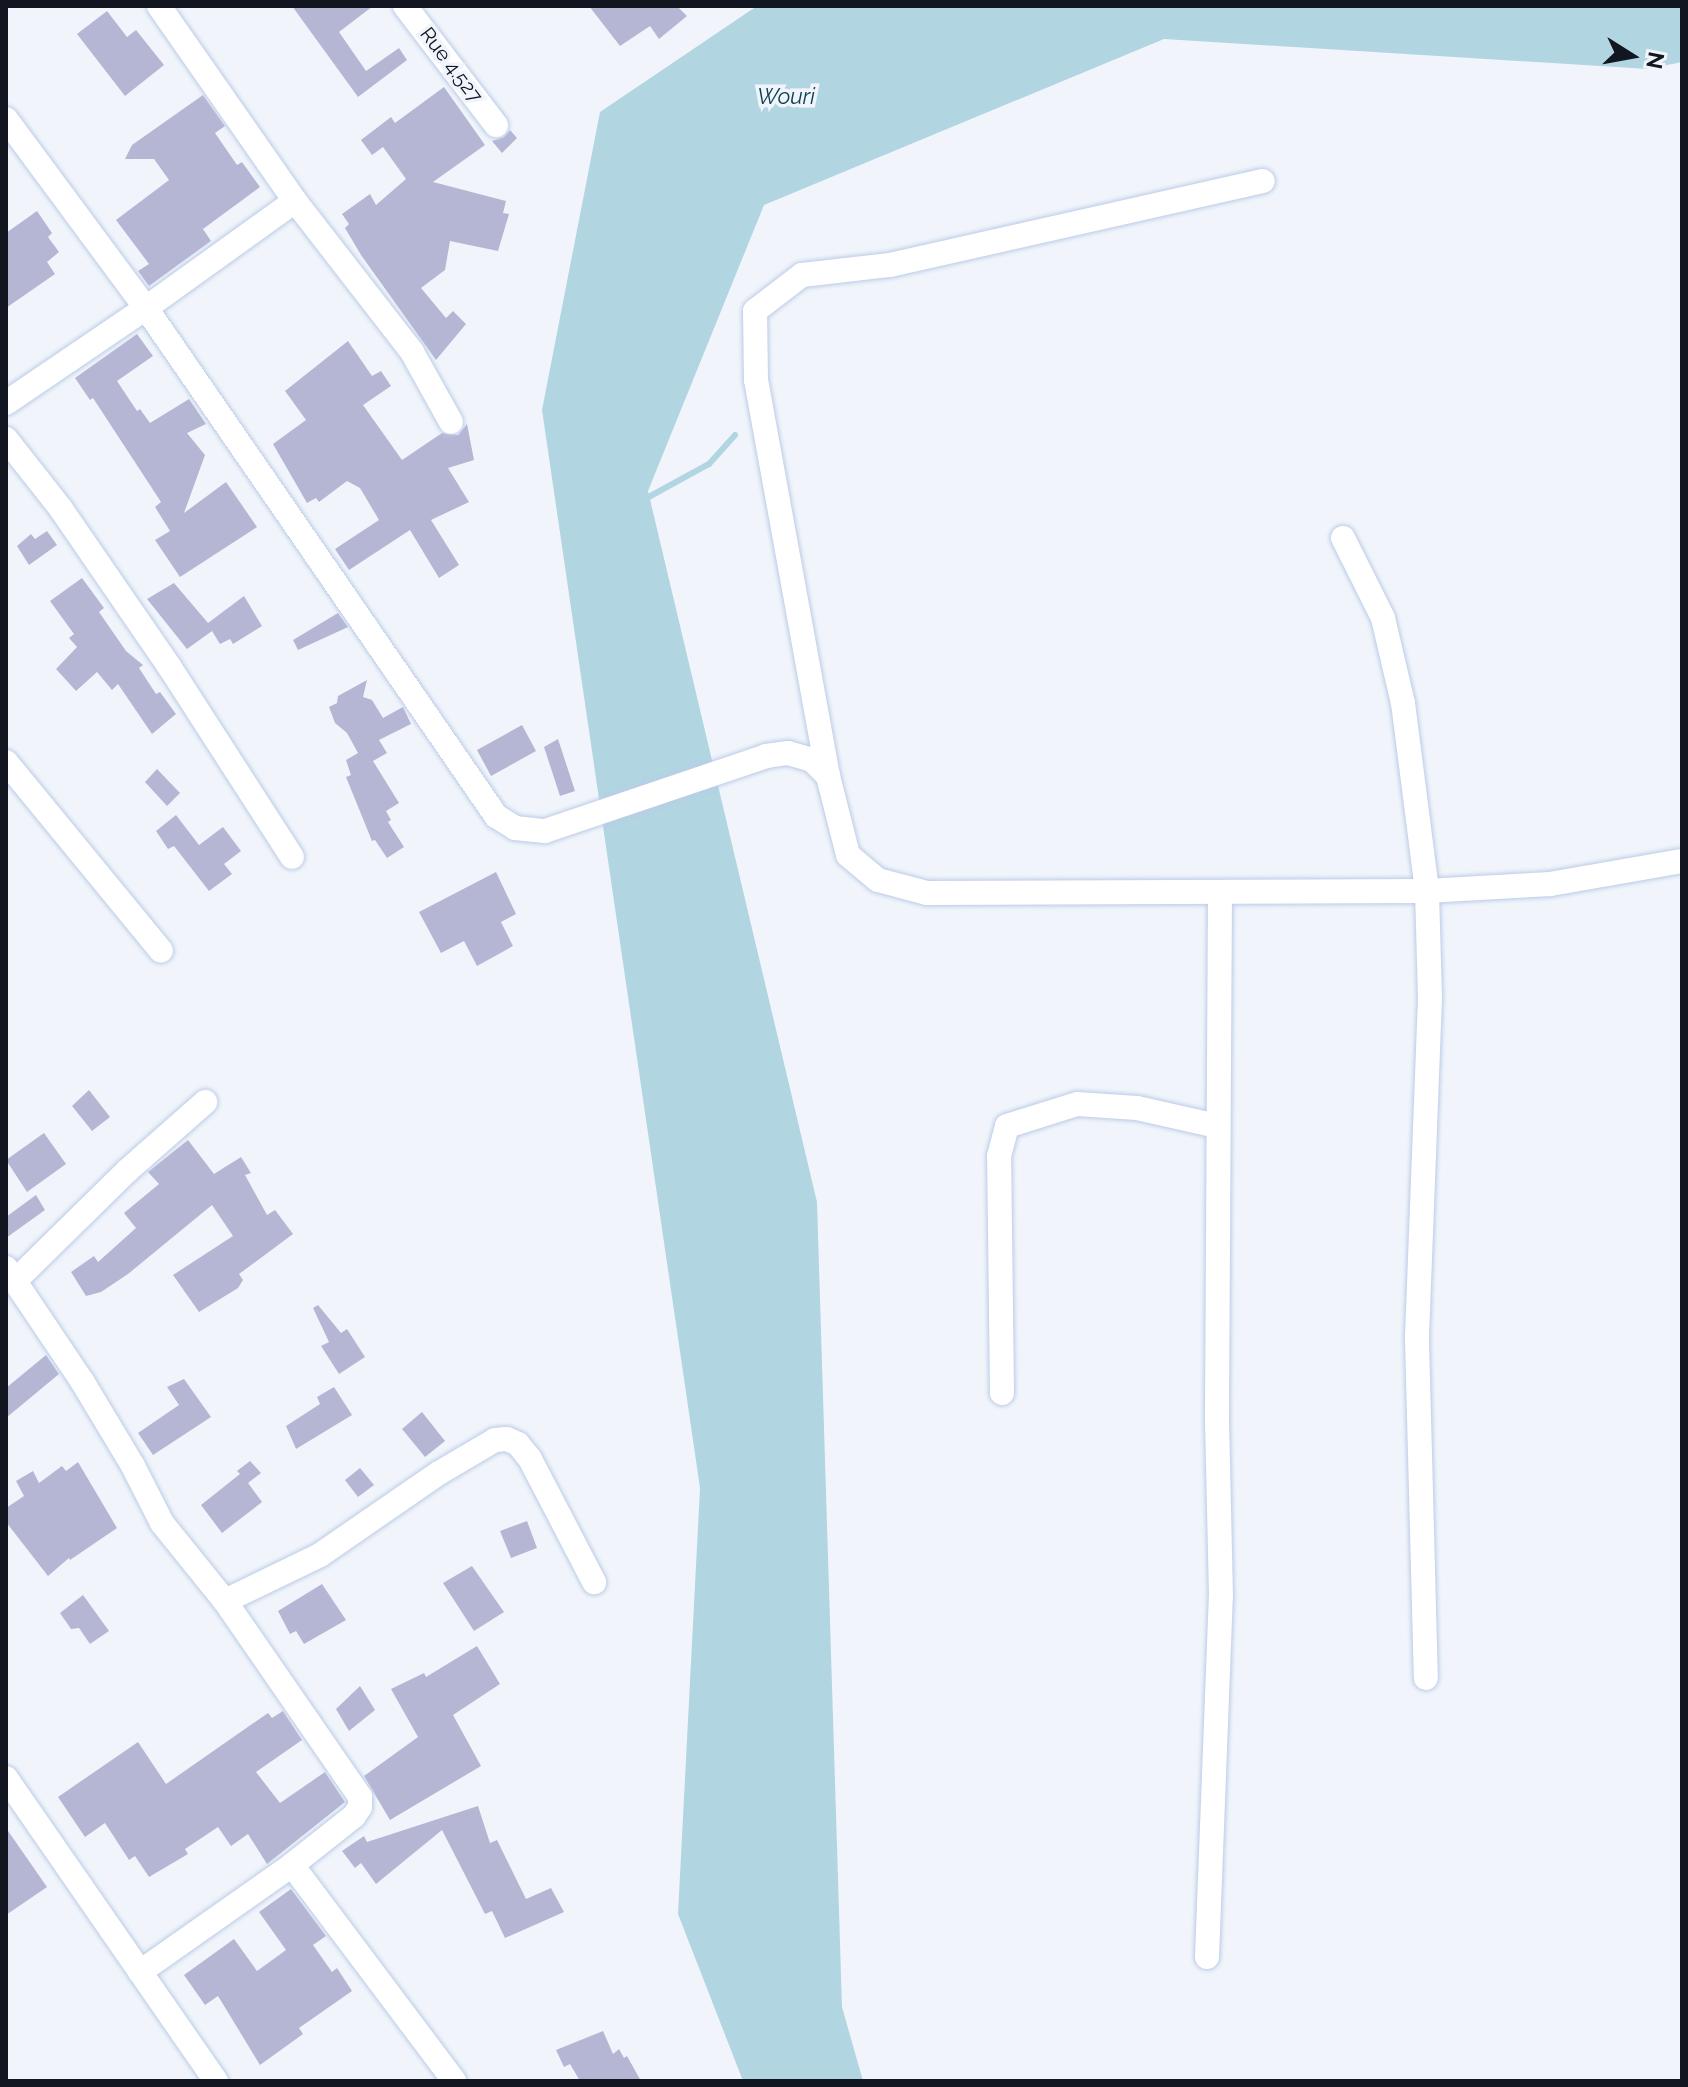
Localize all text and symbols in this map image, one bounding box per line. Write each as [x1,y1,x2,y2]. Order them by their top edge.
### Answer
north arrow [1592,16,1672,96]
street label: Rue 4.527 [415,23,487,107]
text: N [1641,50,1670,71]
water label: Wouri [757,84,815,110]

